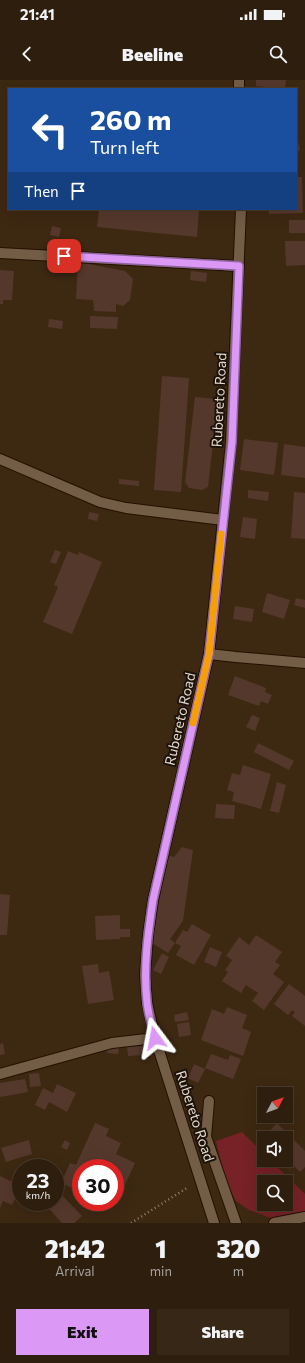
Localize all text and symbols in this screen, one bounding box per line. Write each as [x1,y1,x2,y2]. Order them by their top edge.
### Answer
text: 21:41 [20,5,55,23]
icon: back [16,43,38,65]
text: Beeline [122,43,183,65]
icon: search [267,43,289,65]
text: 260 m [90,102,171,136]
icon: left [24,104,76,156]
text: Turn left [90,136,159,158]
icon: arrive [67,180,89,202]
text: Then [24,182,59,200]
pin [47,239,81,273]
icon: arrive [53,245,75,267]
street label: Rubereto Road [208,352,229,448]
street label: Rubereto Road [161,671,198,767]
position arrow [134,1017,176,1059]
street label: Rubereto Road [173,1068,218,1164]
north arrow [257,1087,293,1123]
map controls [257,1087,293,1211]
button: sound [257,1131,293,1167]
speed limit sign: 30 [72,1159,124,1211]
text: 23 [26,1168,50,1192]
button: search [257,1175,293,1211]
text: km/h [26,1189,50,1201]
text: 21:42 [45,1234,105,1263]
text: 1 [155,1234,166,1263]
text: 320 [217,1234,260,1263]
text: Arrival [55,1263,95,1279]
text: min [150,1263,172,1279]
text: m [233,1263,244,1279]
button: Exit [16,1309,149,1355]
button: Share [157,1309,289,1355]

